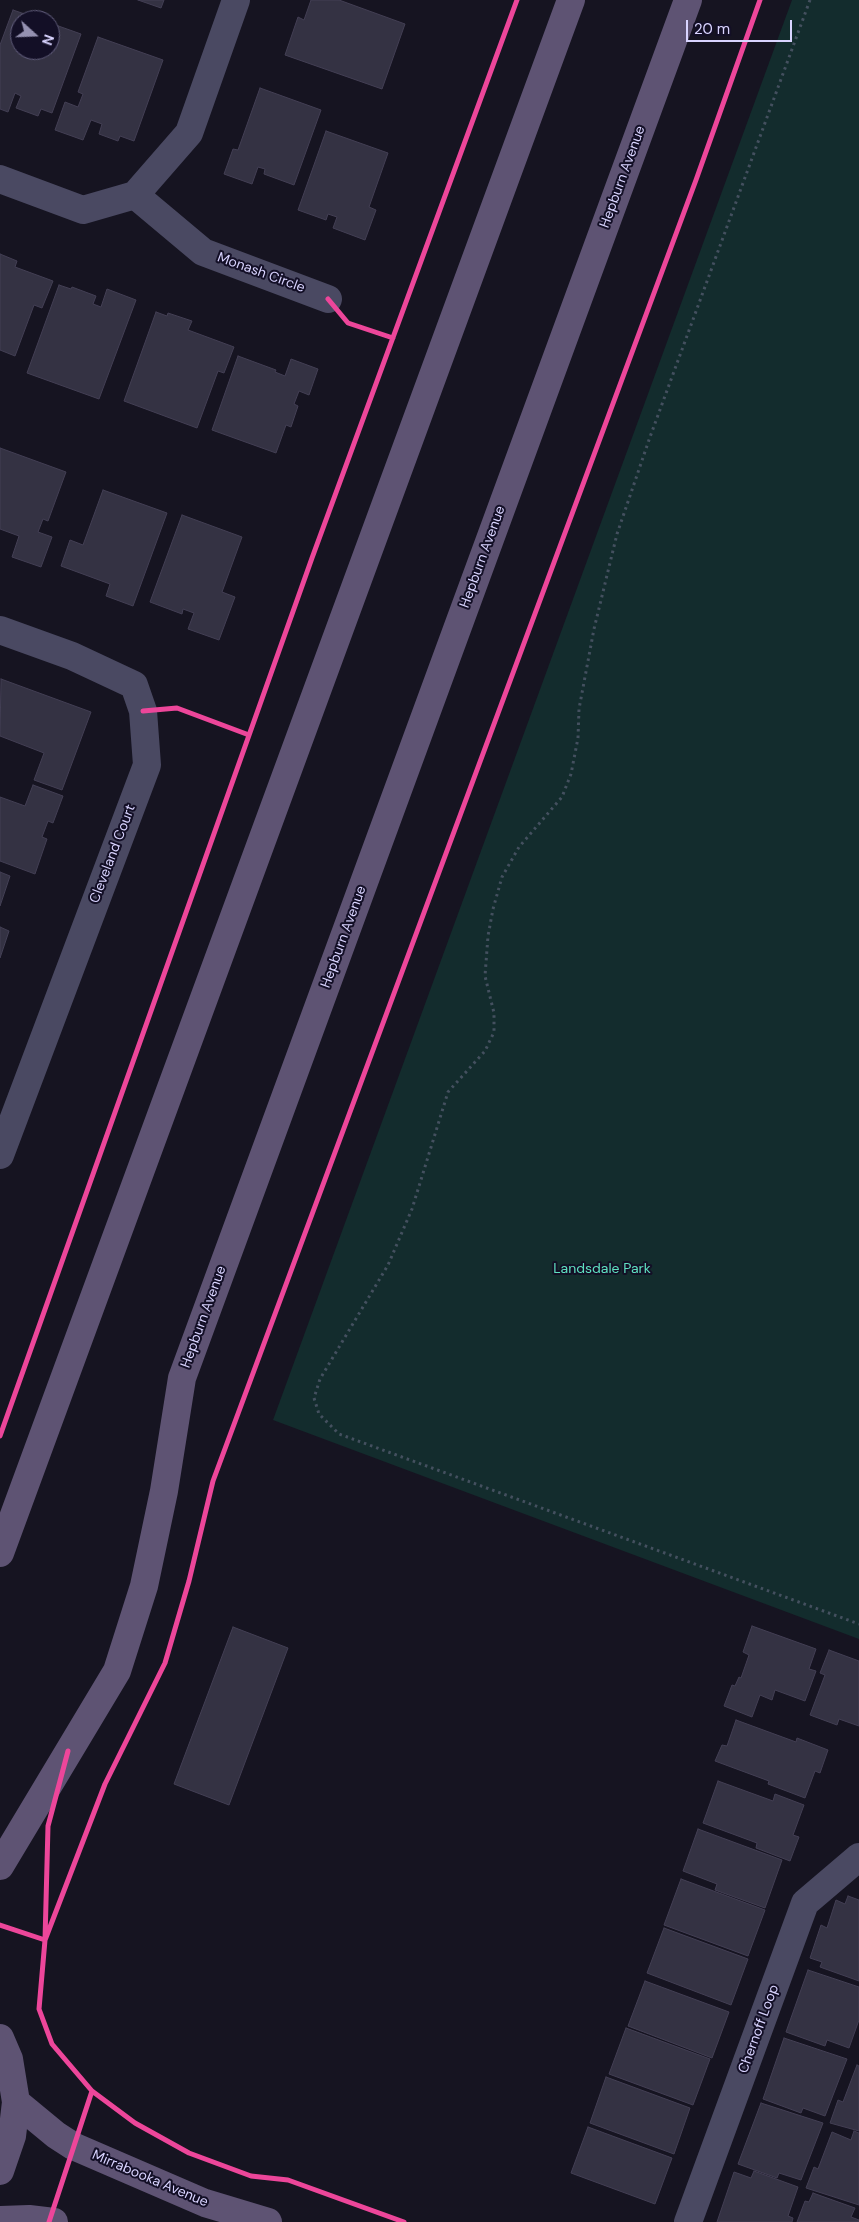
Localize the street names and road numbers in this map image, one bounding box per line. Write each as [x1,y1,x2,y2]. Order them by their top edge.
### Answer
street label: Hepburn Avenue [597,124,649,230]
street label: Monash Circle [215,249,307,297]
street label: Hepburn Avenue [457,504,509,610]
street label: Cleveland Court [87,802,139,906]
street label: Hepburn Avenue [318,884,370,990]
street label: Hepburn Avenue [178,1264,230,1370]
street label: Chernoff Loop [735,1982,783,2076]
street label: Mirrabooka Avenue [89,2147,211,2211]

